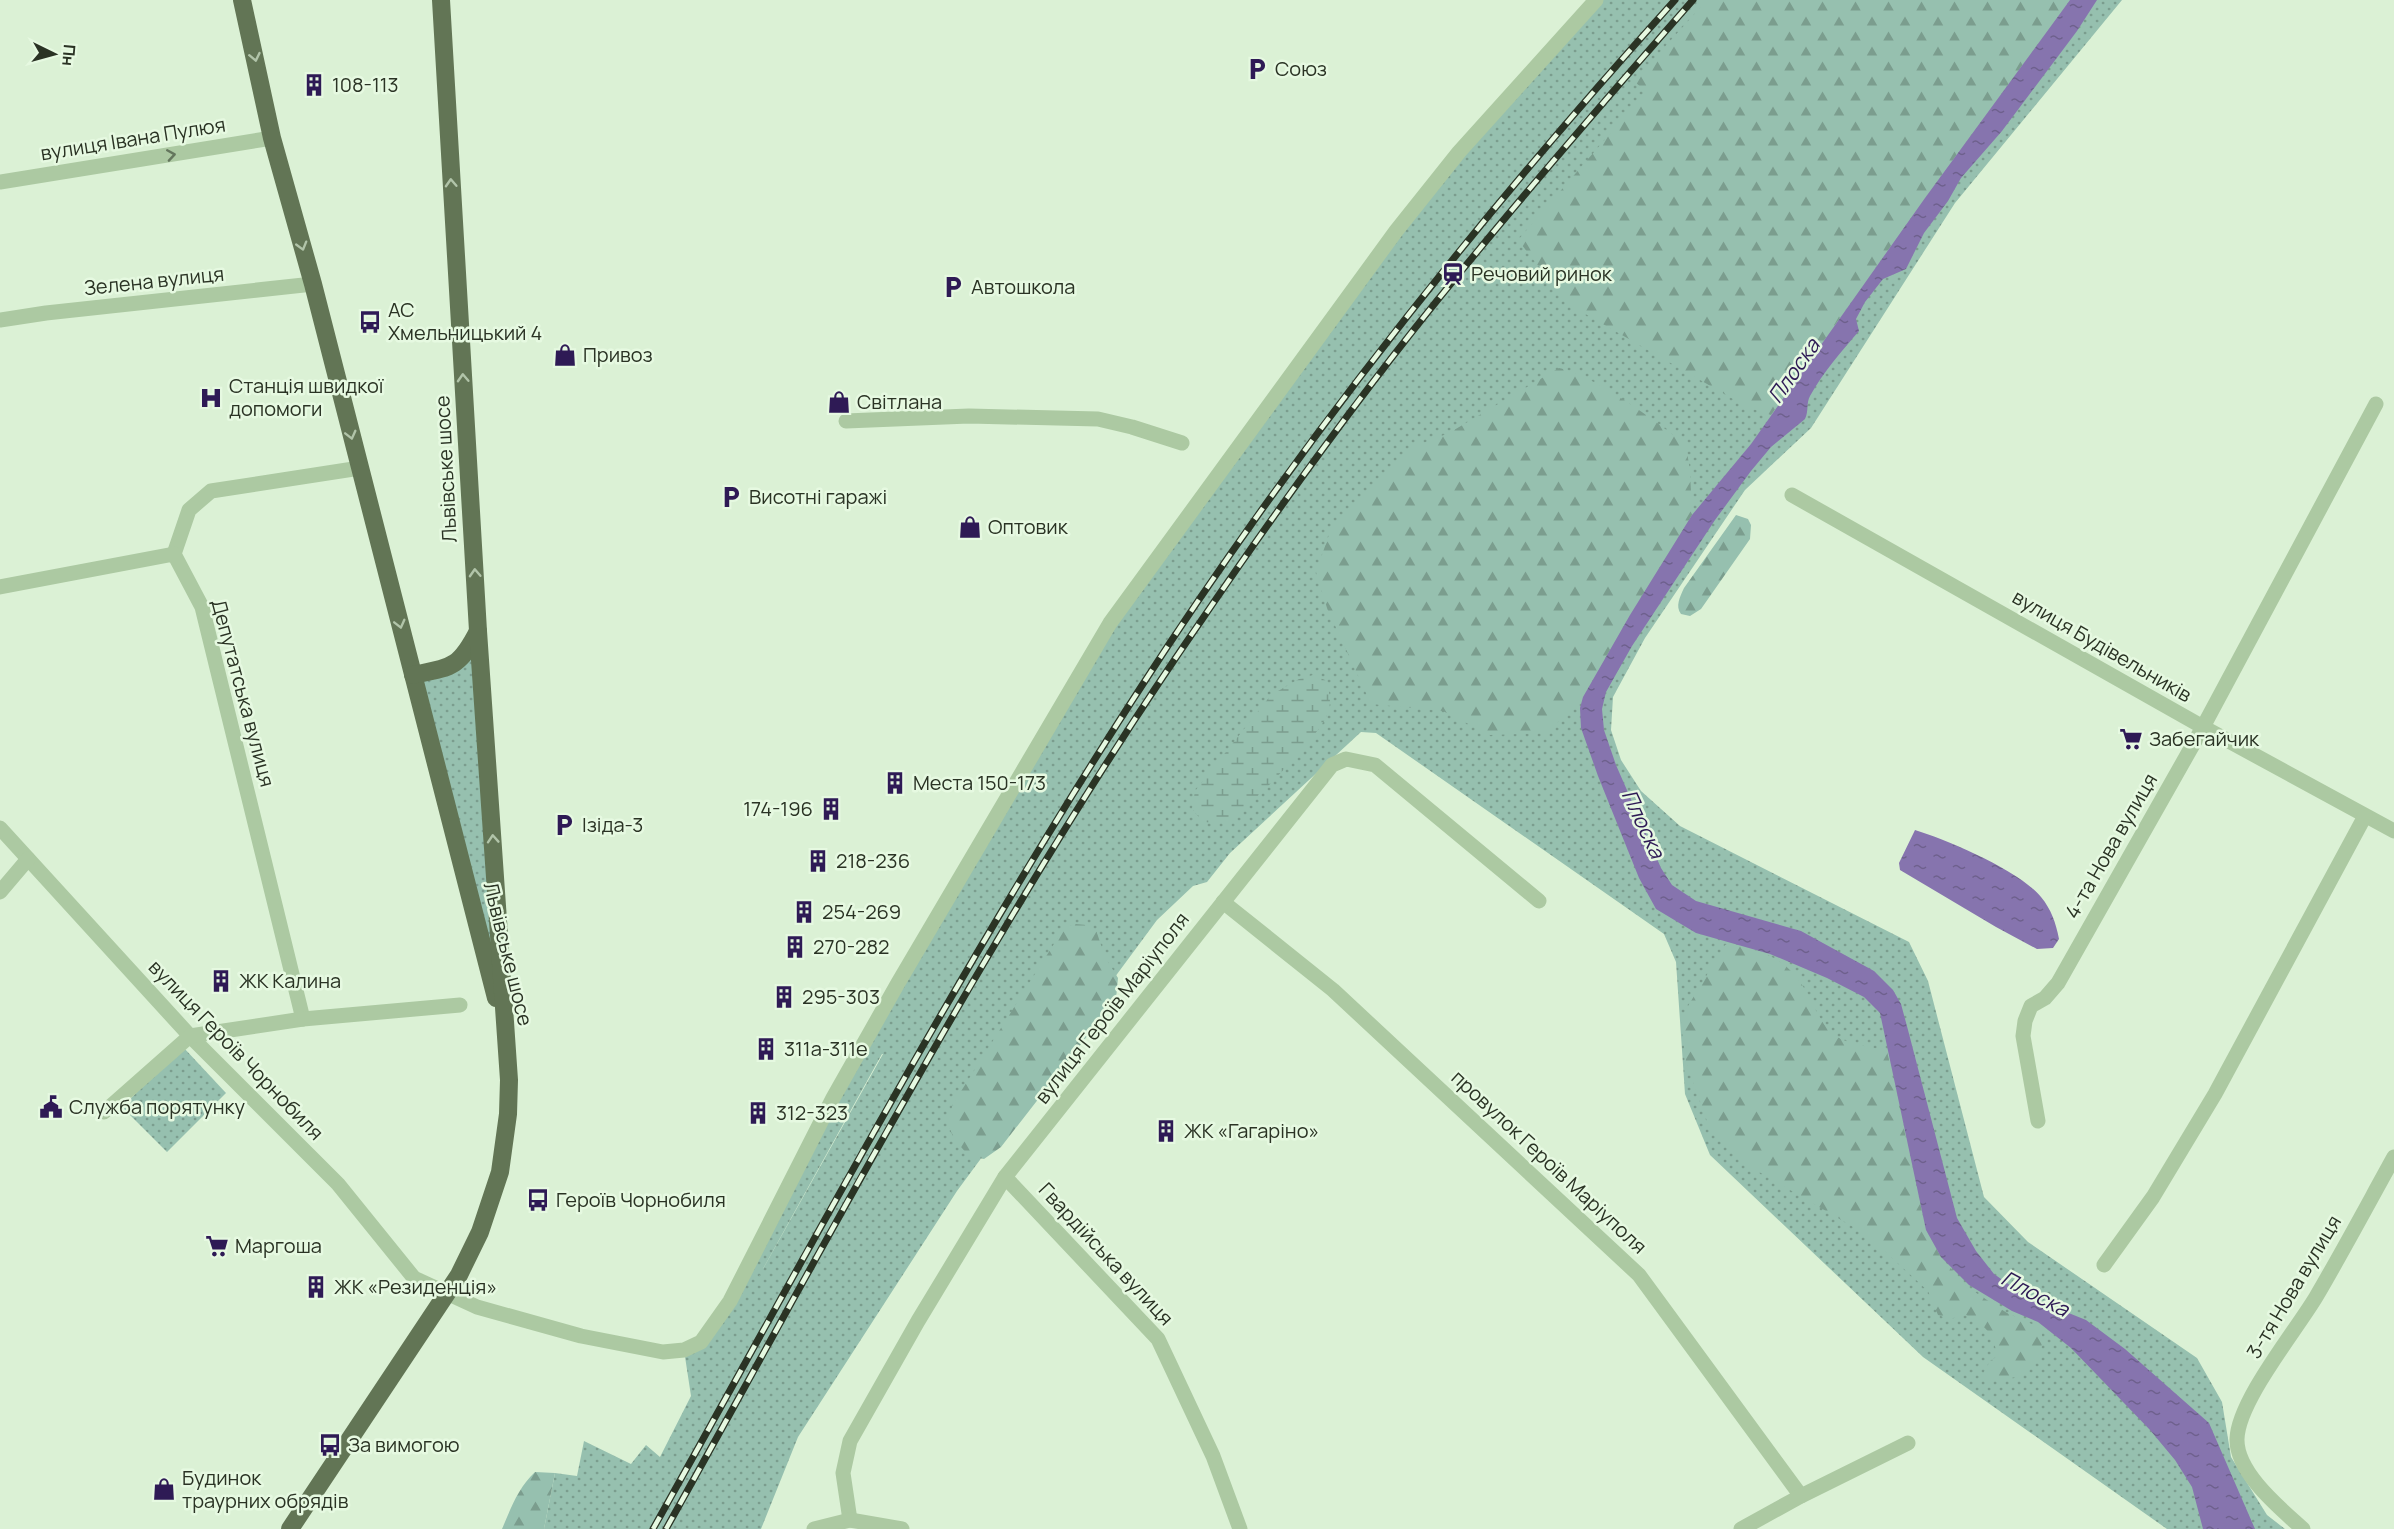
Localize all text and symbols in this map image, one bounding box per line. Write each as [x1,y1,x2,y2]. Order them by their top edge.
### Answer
north arrow [24,24,84,84]
text: Пн [57,44,81,67]
one-way arrow [247,52,260,62]
place label: Союз [1275,55,1327,82]
parking icon: Союз [1244,56,1270,82]
place label: 108-113 [332,71,399,98]
building icon: 108-113 [301,72,327,98]
street label: вулиця Івана Пулюя [38,111,227,166]
one-way arrow [165,149,175,162]
one-way arrow [445,179,458,188]
one-way arrow [295,240,307,251]
street label: Зелена вулиця [82,260,225,301]
place label: Речовий ринок [1471,260,1613,287]
station icon: Речовий ринок [1440,261,1466,287]
place label: Автошкола [971,273,1075,300]
parking icon: Автошкола [940,274,966,300]
place label: АС Хмельницький 4 [388,296,542,346]
bus stop icon: АС Хмельницький 4 [357,309,383,335]
water label: Плоска [1761,332,1826,408]
place label: Привоз [583,341,653,368]
shop icon: Привоз [552,342,578,368]
place label: Станція швидкої допомоги [229,372,385,422]
one-way arrow [457,373,470,383]
hospital icon: Станція швидкої допомоги [198,385,224,411]
place label: Світлана [857,388,942,415]
shop icon: Світлана [826,389,852,415]
street label: Львівське шосе [428,395,463,543]
one-way arrow [344,430,357,440]
place label: Висотні гаражі [749,483,887,510]
parking icon: Висотні гаражі [718,484,744,510]
place label: Оптовик [988,513,1069,540]
shop icon: Оптовик [957,514,983,540]
one-way arrow [468,568,481,577]
street label: вулиця Будівельників [2008,583,2197,708]
street label: Депутатська вулиця [205,596,282,790]
one-way arrow [392,619,405,629]
place label: Забегайчик [2149,725,2260,752]
supermarket icon: Забегайчик [2118,726,2144,752]
street label: 4-та Нова вулиця [2058,768,2163,923]
place label: Места 150-173 [913,769,1046,796]
building icon: Места 150-173 [882,770,908,796]
water label: Плоска [1616,785,1673,864]
place label: 174-196 [743,795,813,822]
building icon: 174-196 [818,796,844,822]
place label: Ізіда-3 [582,811,643,838]
parking icon: Ізіда-3 [551,812,577,838]
one-way arrow [487,835,500,844]
place label: 218-236 [836,847,910,874]
building icon: 218-236 [805,848,831,874]
street label: Львівське шосе [478,879,539,1029]
place label: 254-269 [822,898,901,925]
building icon: 254-269 [791,899,817,925]
street label: вулиця Героїв Маріуполя [1028,906,1195,1109]
place label: 270-282 [813,933,889,960]
building icon: 270-282 [782,934,808,960]
street label: вулиця Героїв Чорнобиля [143,954,330,1146]
place label: ЖК Калина [239,967,341,994]
building icon: ЖК Калина [208,968,234,994]
place label: 295-303 [802,983,880,1010]
building icon: 295-303 [771,984,797,1010]
place label: 311а-311е [784,1035,868,1062]
building icon: 311а-311е [753,1036,779,1062]
street label: провулок Героїв Маріуполя [1446,1064,1653,1259]
place label: Служба порятунку [69,1093,245,1120]
public building icon: Служба порятунку [38,1094,64,1120]
place label: 312-323 [776,1099,848,1126]
building icon: 312-323 [745,1100,771,1126]
place label: ЖК «Гагаріно» [1184,1117,1319,1144]
building icon: ЖК «Гагаріно» [1153,1118,1179,1144]
street label: Гвардійська вулиця [1033,1176,1180,1331]
place label: Героїв Чорнобиля [556,1186,726,1213]
bus stop icon: Героїв Чорнобиля [525,1187,551,1213]
street label: 3-тя Нова вулиця [2240,1210,2347,1363]
place label: Маргоша [235,1232,322,1259]
supermarket icon: Маргоша [204,1233,230,1259]
water label: Плоска [1997,1264,2075,1323]
place label: ЖК «Резиденція» [334,1273,497,1300]
building icon: ЖК «Резиденція» [303,1274,329,1300]
place label: За вимогою [348,1431,460,1458]
bus stop icon: За вимогою [317,1432,343,1458]
place label: Будинок траурних обрядів [182,1464,349,1514]
shop icon: Будинок траурних обрядів [151,1476,177,1502]

